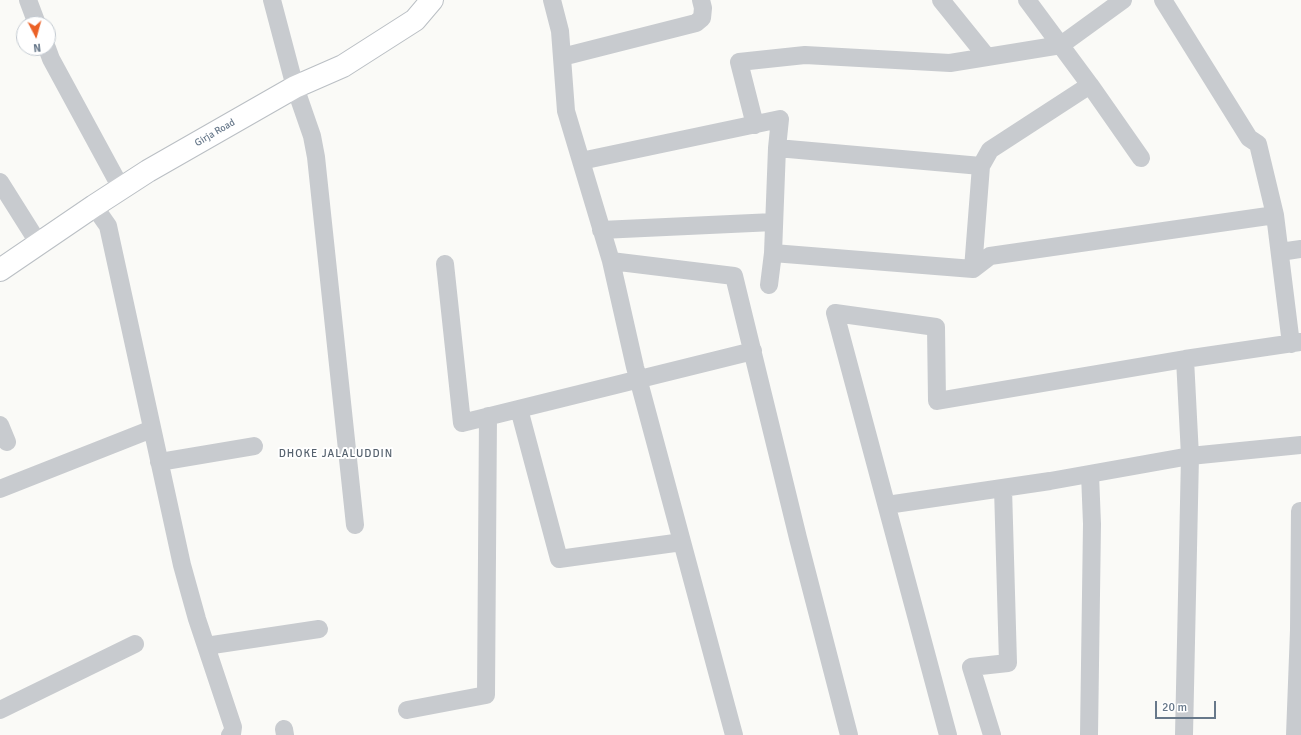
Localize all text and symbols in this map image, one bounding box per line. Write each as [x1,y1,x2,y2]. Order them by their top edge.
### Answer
north arrow [16,16,56,56]
text: N [33,41,42,54]
street label: Girja Road [193,117,237,149]
district label: DHOKE JALALUDDIN [279,447,393,461]
scale bar [1157,693,1218,719]
text: 20 m [1162,700,1187,715]

